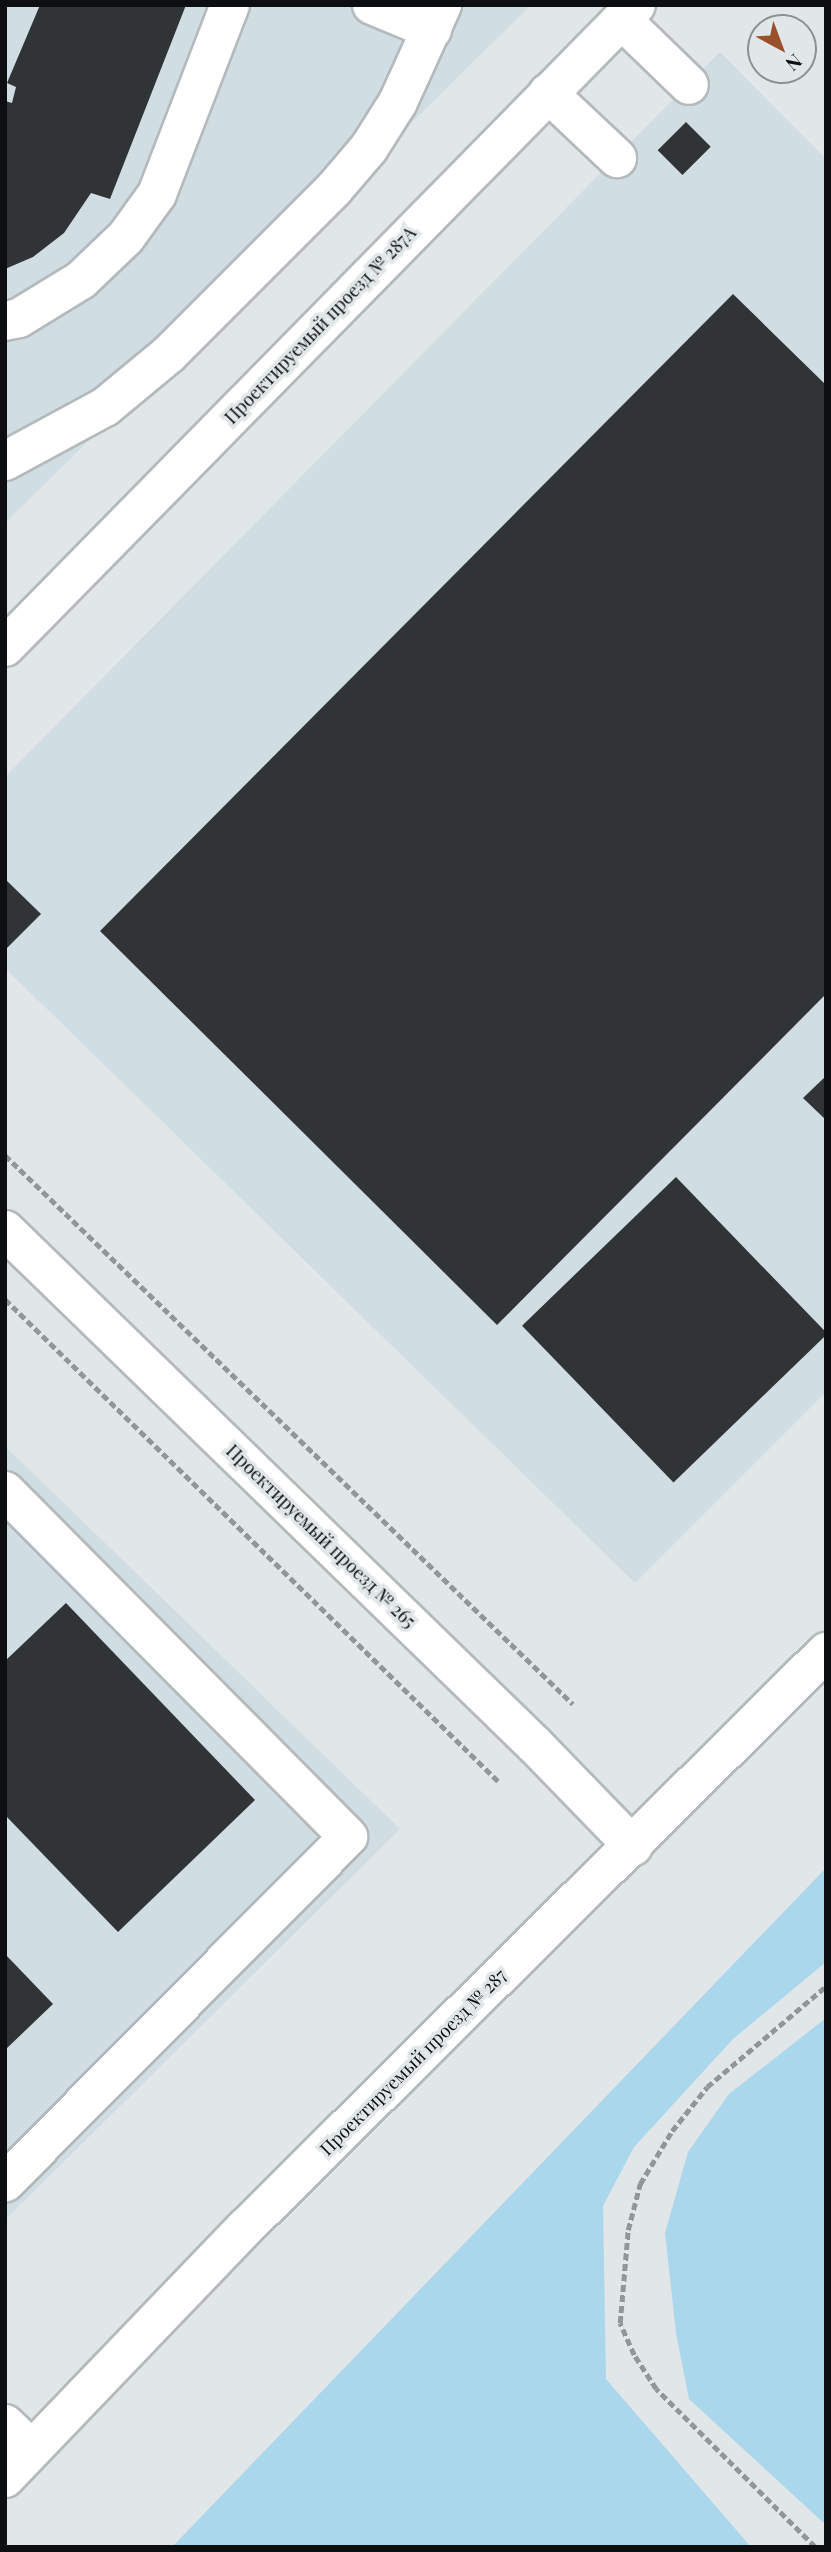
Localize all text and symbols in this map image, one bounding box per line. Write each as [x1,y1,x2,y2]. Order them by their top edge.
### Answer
north arrow [747,14,817,84]
text: N [781,49,808,78]
street label: Проектируемый проезд № 287А [220,222,420,428]
street label: Проектируемый проезд № 265 [222,1440,420,1632]
street label: Проектируемый проезд № 287 [315,1964,511,2160]

